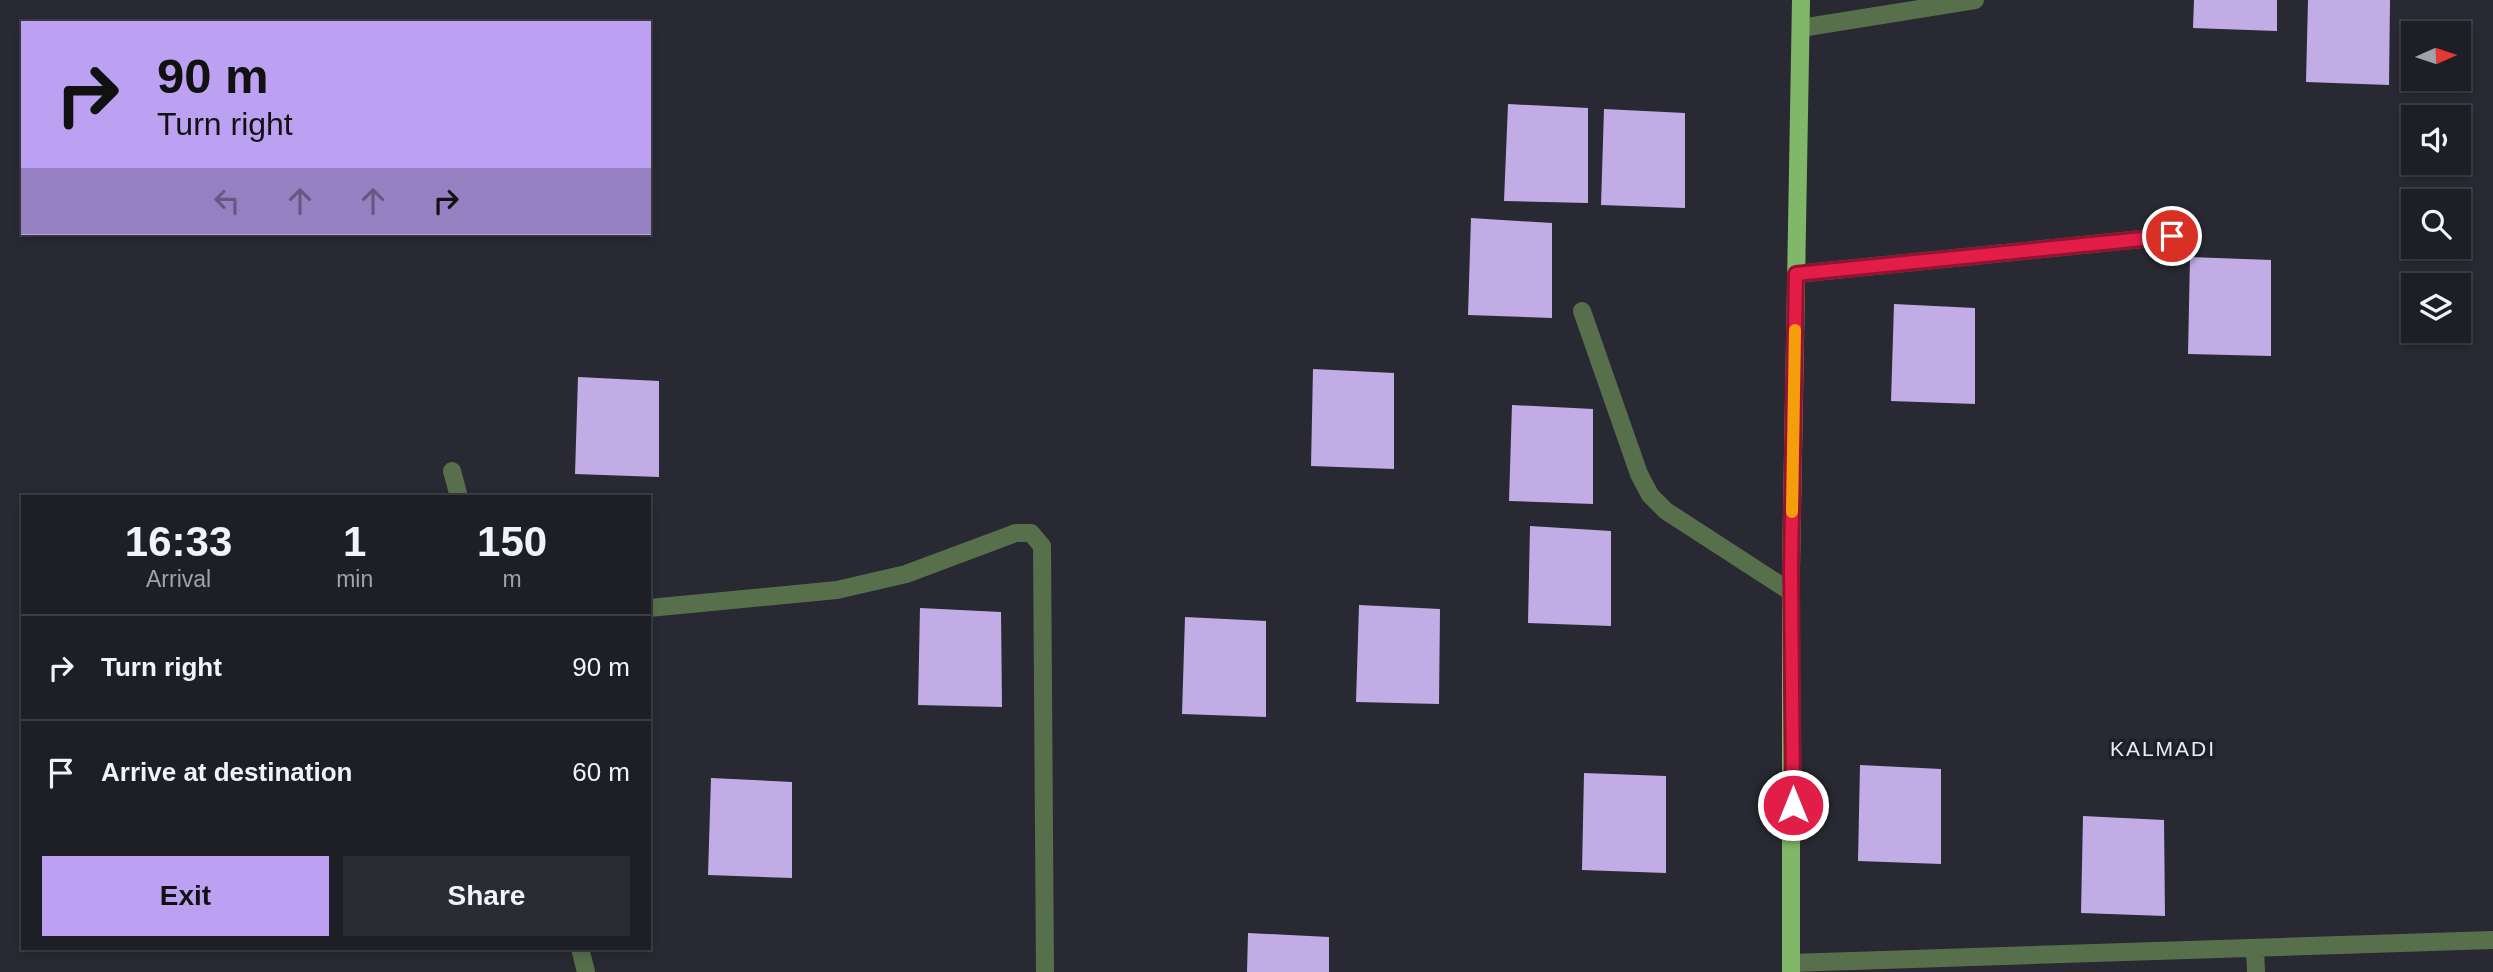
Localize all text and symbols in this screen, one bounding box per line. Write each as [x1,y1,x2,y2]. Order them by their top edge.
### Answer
north arrow [2401,21,2471,91]
map controls [2401,21,2471,343]
icon: right [42,49,133,140]
text: 90 m [157,49,269,103]
button: sound [2401,105,2471,175]
text: Turn right [157,106,293,142]
icon: left [208,182,246,220]
icon: ahead [281,182,319,220]
icon: ahead [354,182,392,220]
icon: right [427,182,465,220]
button: search [2401,189,2471,259]
pin [2142,206,2202,266]
icon: arrive [2153,217,2191,255]
button: layers [2401,273,2471,343]
text: 16:33 [125,518,232,565]
text: 1 [343,518,366,565]
text: 150 [477,518,547,565]
text: Arrival [146,566,211,592]
text: min [336,566,373,592]
text: m [503,566,522,592]
icon: right [42,649,80,687]
text: Turn right [101,652,222,682]
text: 90 m [572,652,630,682]
district label: KALMADI [2110,737,2216,760]
icon: arrive [42,754,80,792]
text: Arrive at destination [101,757,352,787]
text: 60 m [572,757,630,787]
position arrow [1756,768,1830,842]
button: Exit [42,856,329,936]
button: Share [343,856,630,936]

